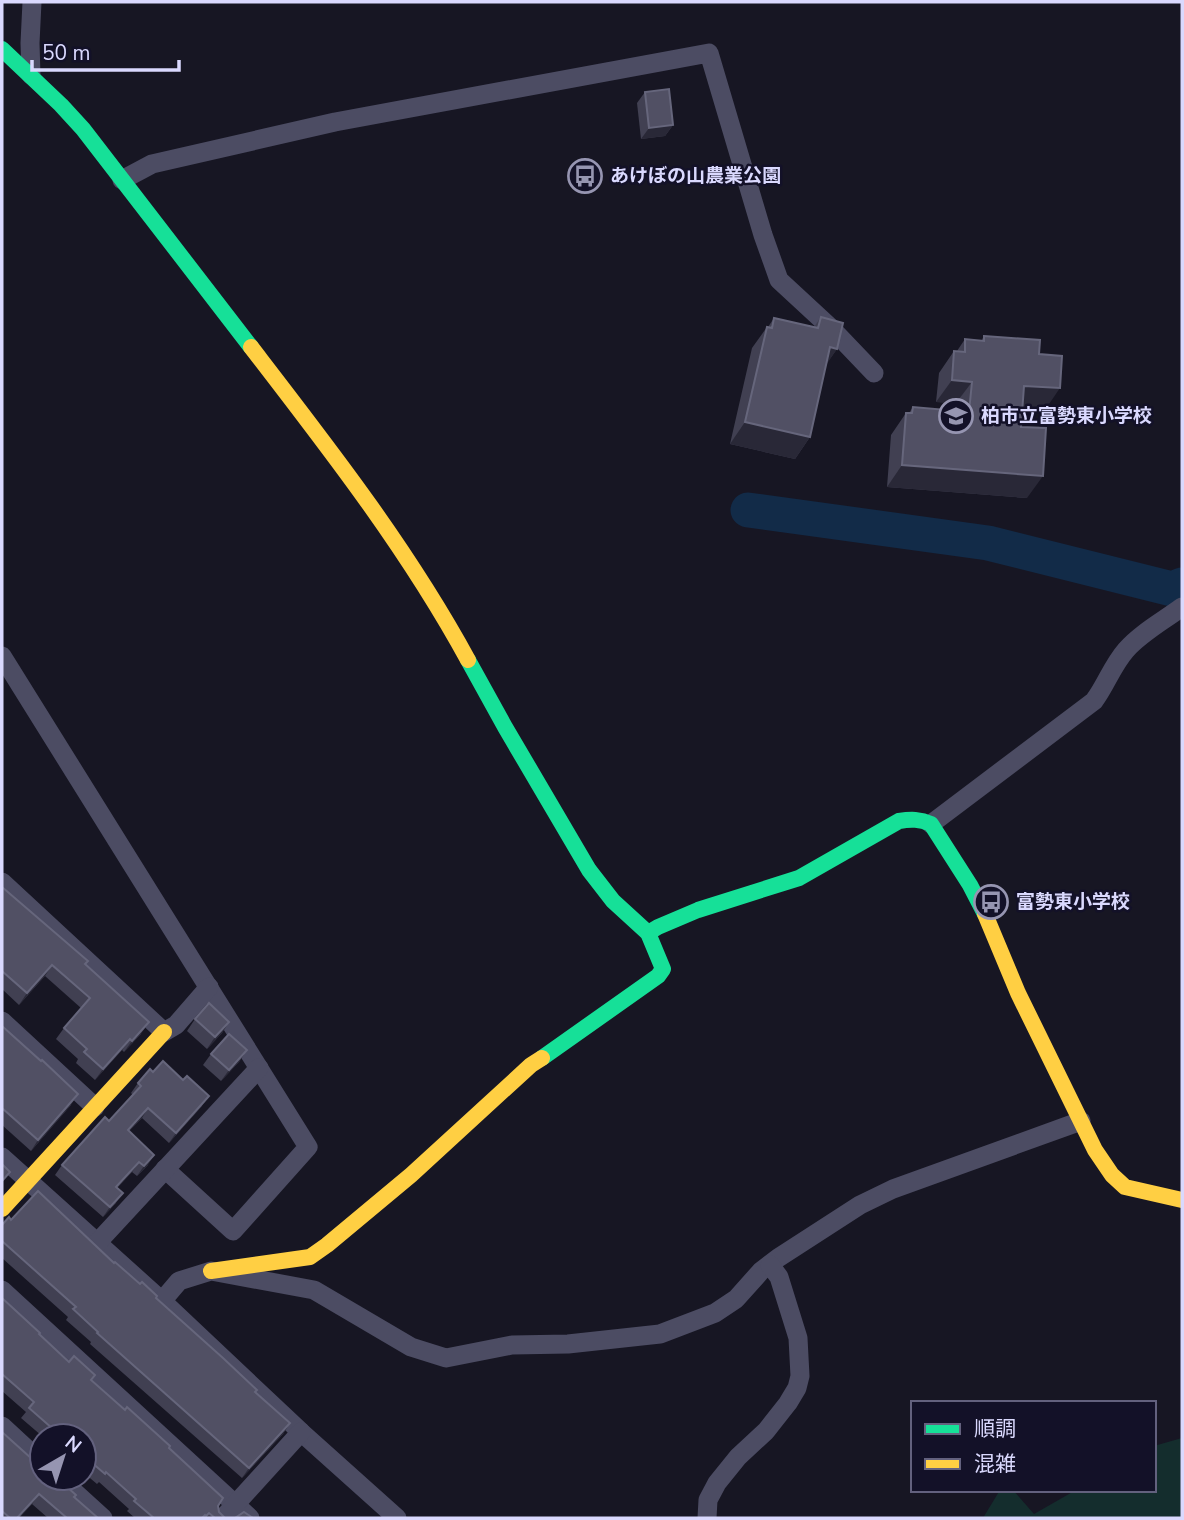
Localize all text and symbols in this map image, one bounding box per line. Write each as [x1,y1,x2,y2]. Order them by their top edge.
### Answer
scale bar [32,28,178,72]
text: 50 m [42,39,91,67]
bus stop icon: あけぼの山農業公園 [566,157,604,195]
place label: あけぼの山農業公園 [610,163,781,189]
school or university icon: 柏市立富勢東小学校 [937,397,975,435]
place label: 柏市立富勢東小学校 [981,403,1152,429]
bus stop icon: 富勢東小学校 [972,883,1010,921]
place label: 富勢東小学校 [1016,889,1130,915]
legend [911,1401,1156,1492]
text: 順調 [974,1415,1016,1443]
north arrow [28,1422,98,1492]
text: N [59,1430,87,1459]
text: 混雑 [974,1450,1016,1478]

